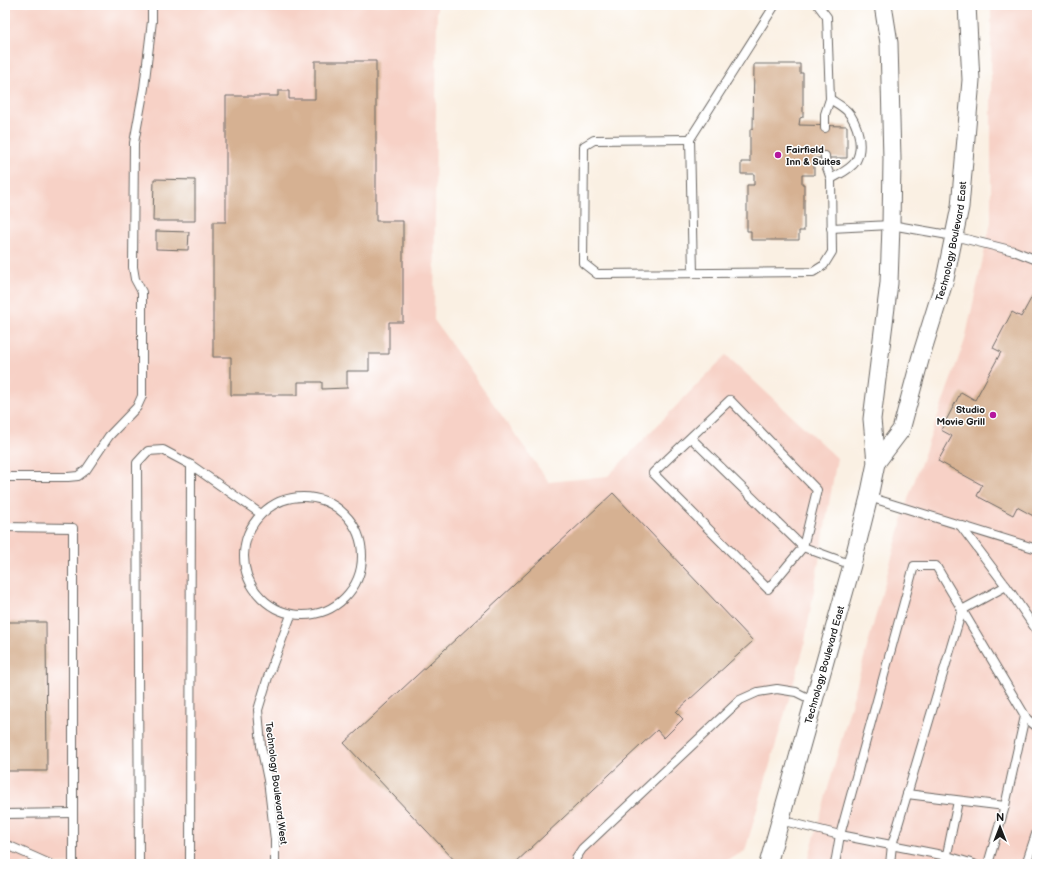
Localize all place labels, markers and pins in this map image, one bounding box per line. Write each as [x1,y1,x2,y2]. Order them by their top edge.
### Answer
place label: Fairfield Inn & Suites [786,144,841,168]
marker: Fairfield Inn & Suites [773,150,783,160]
place label: Studio Movie Grill [936,404,985,428]
marker: Studio Movie Grill [988,410,998,420]

